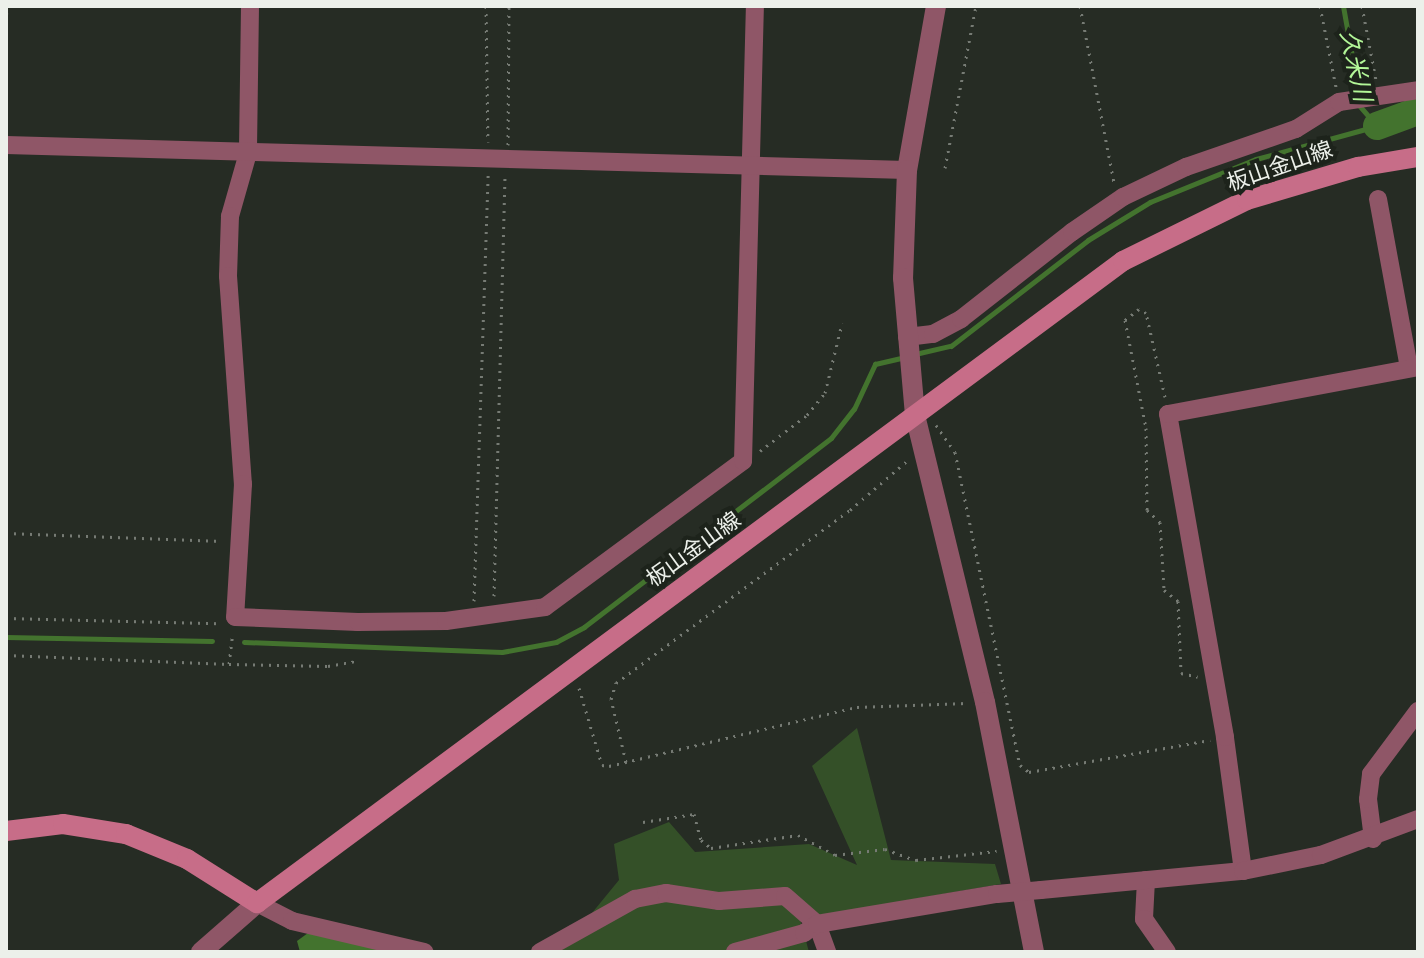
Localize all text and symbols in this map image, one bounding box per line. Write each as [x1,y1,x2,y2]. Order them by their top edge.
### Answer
water label: 久米川 [1333,28,1377,104]
street label: 板山金山線 [1224,137,1336,197]
street label: 板山金山線 [642,507,746,593]

